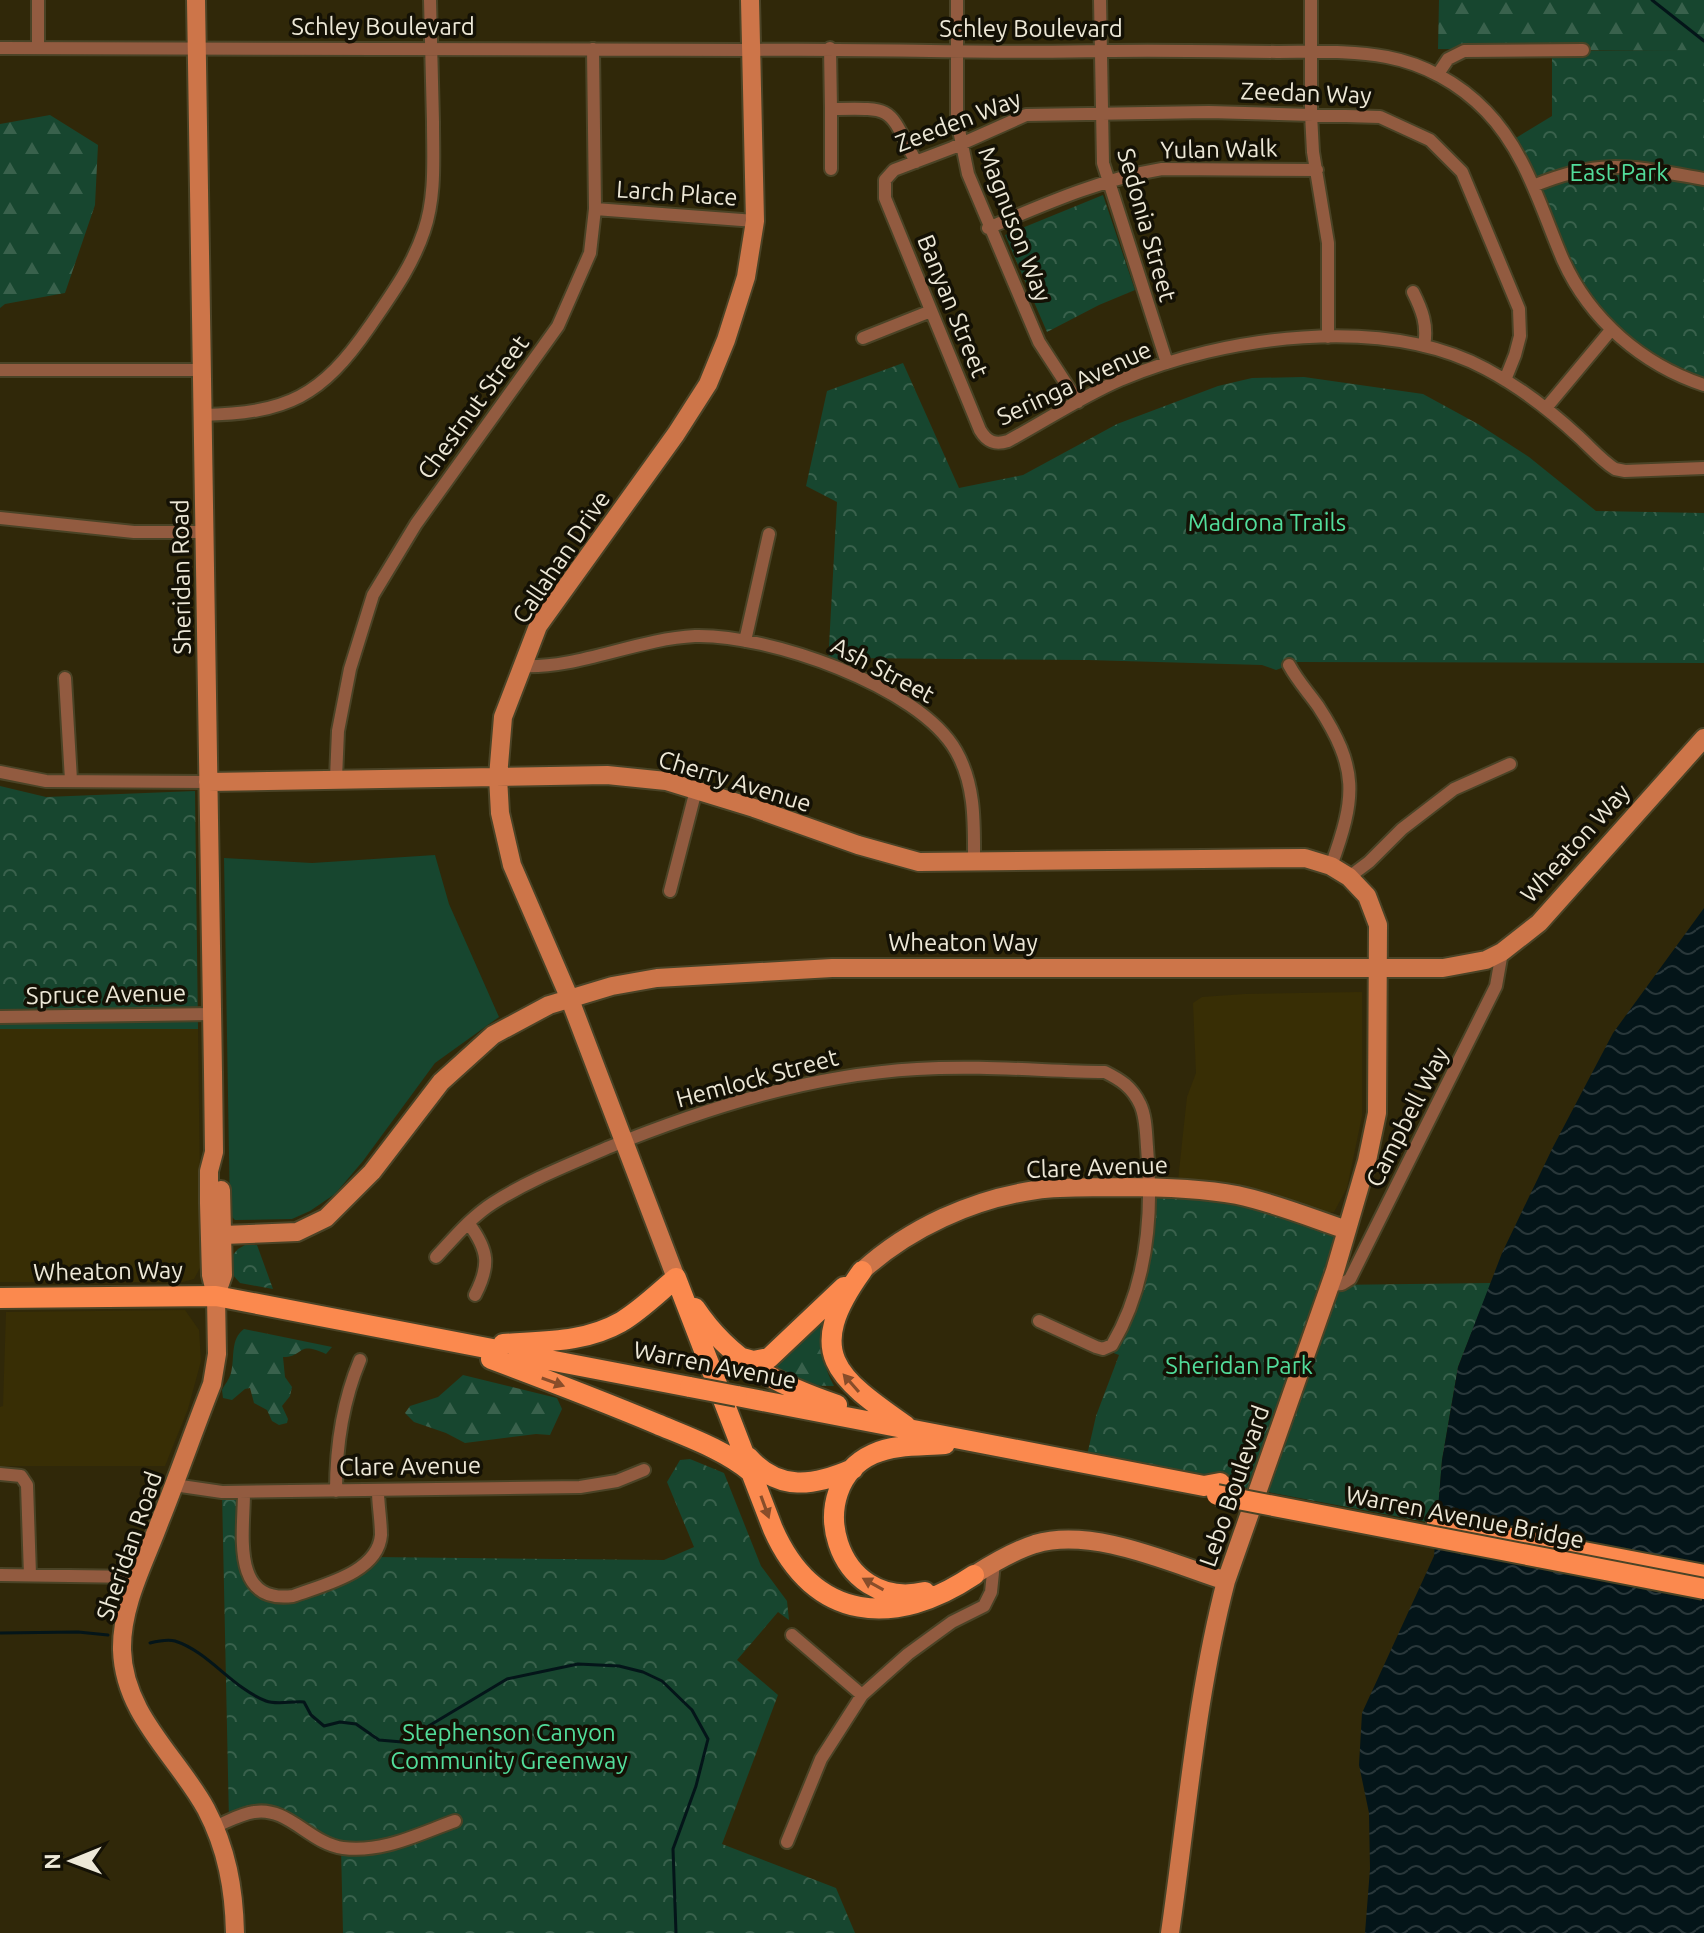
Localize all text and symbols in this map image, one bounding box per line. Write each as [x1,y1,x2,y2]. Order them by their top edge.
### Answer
street label: Schley Boulevard [291,13,475,40]
street label: Schley Boulevard [939,15,1123,42]
street label: Zeedan Way [1240,77,1372,109]
street label: Zeeden Way [891,85,1025,157]
street label: Yulan Walk [1160,134,1278,164]
street label: Magnuson Way [973,143,1057,306]
street label: Sedonia Street [1112,145,1182,305]
park label: East Park [1570,159,1668,186]
street label: Larch Place [616,175,738,211]
street label: Banyan Street [912,231,994,382]
street label: Chestnut Street [412,329,534,484]
street label: Seringa Avenue [993,335,1155,431]
street label: Callahan Drive [507,486,615,628]
street label: Sheridan Road [166,499,196,655]
park label: Madrona Trails [1188,509,1346,536]
street label: Ash Street [827,632,940,709]
street label: Cherry Avenue [655,745,815,817]
street label: Wheaton Way [1515,778,1635,908]
street label: Wheaton Way [888,929,1038,956]
street label: Spruce Avenue [26,979,186,1009]
street label: Campbell Way [1360,1042,1454,1191]
street label: Hemlock Street [673,1043,842,1113]
street label: Clare Avenue [1026,1151,1168,1183]
street label: Wheaton Way [33,1256,183,1286]
street label: Warren Avenue [631,1336,799,1394]
park label: Sheridan Park [1165,1352,1313,1379]
one-way arrow [843,1374,860,1394]
one-way arrow [541,1376,565,1388]
street label: Lebo Boulevard [1194,1402,1274,1570]
street label: Clare Avenue [339,1451,481,1481]
street label: Sheridan Road [91,1468,167,1624]
street label: Warren Avenue Bridge [1344,1481,1586,1553]
one-way arrow [759,1495,772,1519]
one-way arrow [862,1578,884,1592]
park label: Stephenson Canyon Community Greenway [390,1719,628,1774]
north arrow [32,1821,112,1901]
text: N [39,1853,64,1870]

